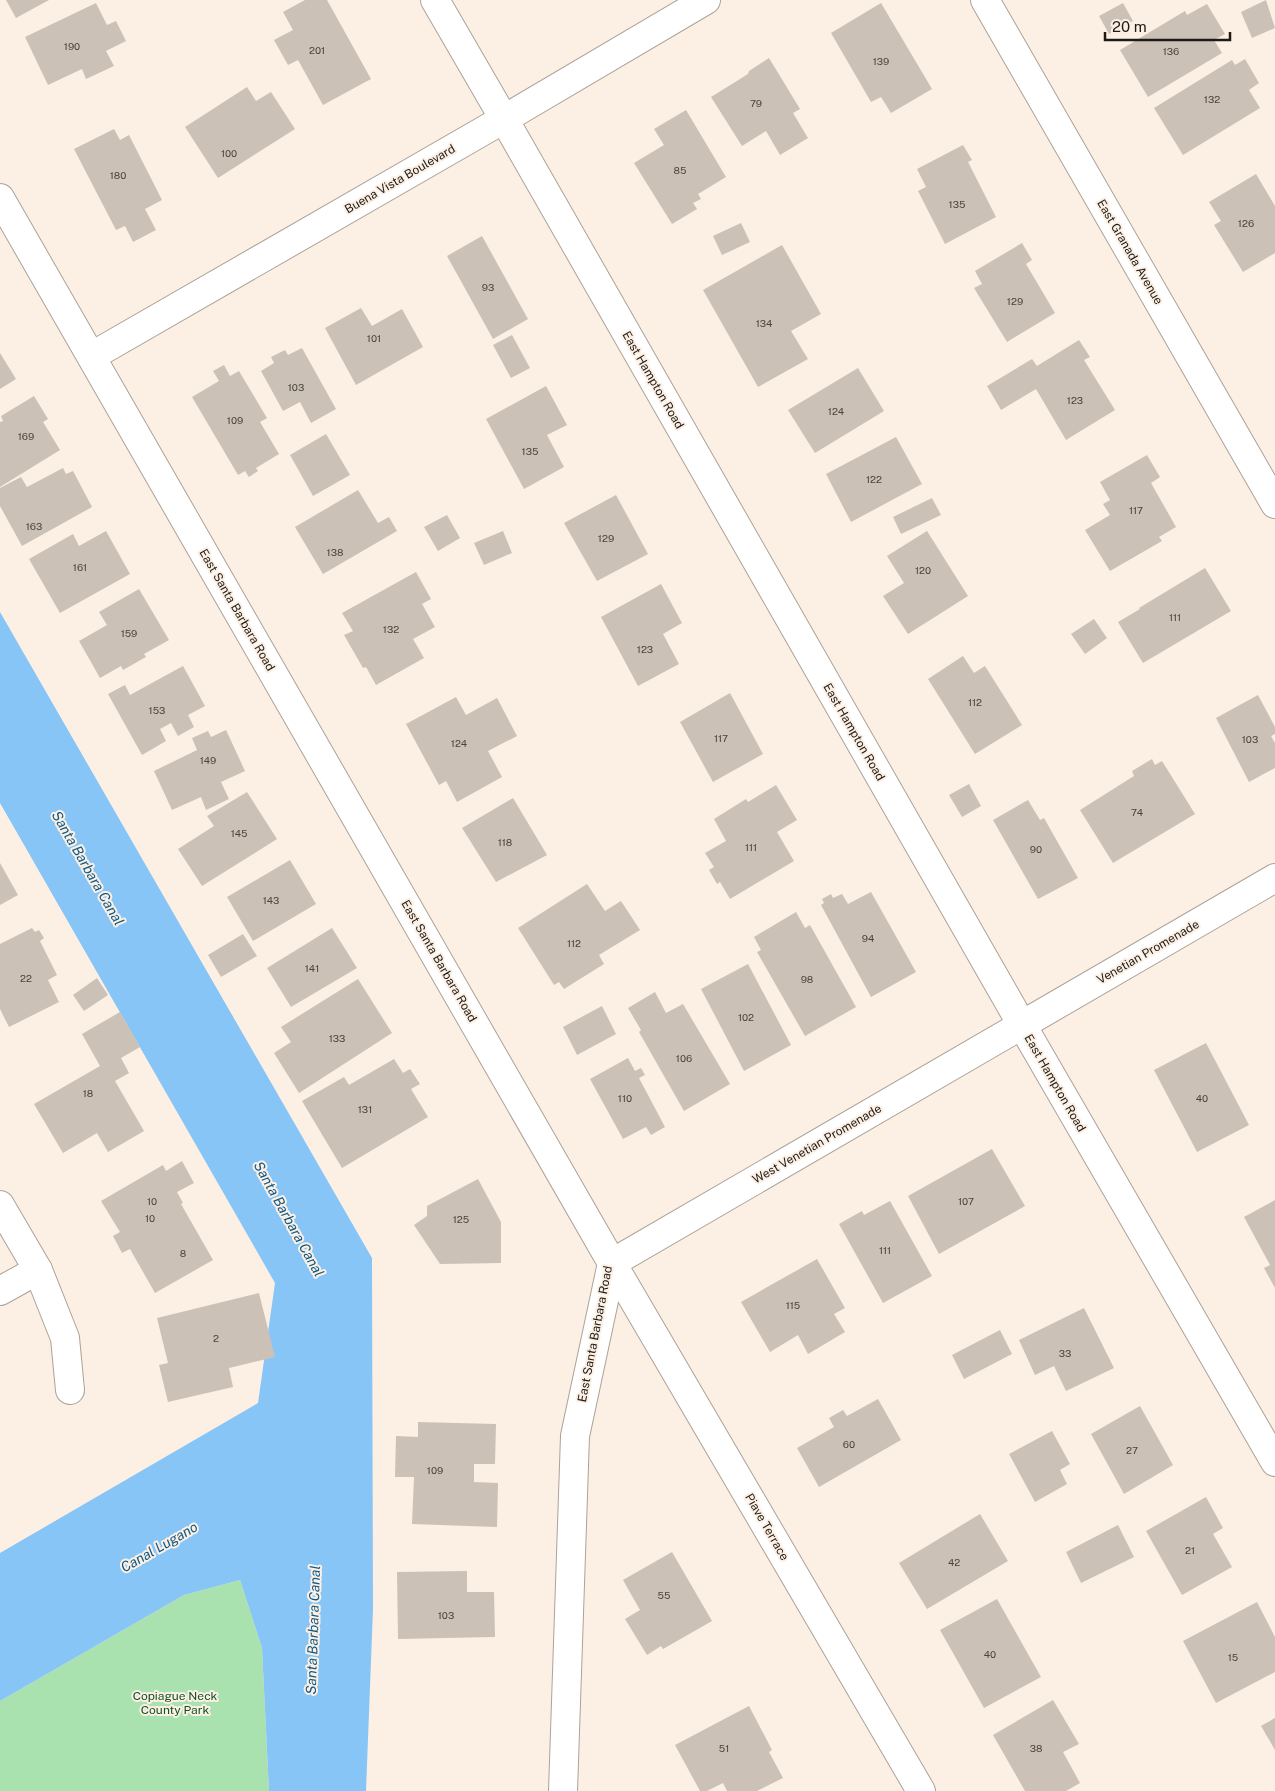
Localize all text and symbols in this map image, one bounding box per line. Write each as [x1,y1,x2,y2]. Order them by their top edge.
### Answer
scale bar [1105,10,1230,42]
text: 20 m [1112,18,1147,35]
house number: 190 [64,40,80,52]
house number: 201 [309,44,325,56]
house number: 136 [1163,45,1179,57]
house number: 139 [873,55,889,67]
house number: 132 [1204,93,1220,105]
house number: 79 [750,97,762,109]
street label: Buena Vista Boulevard [342,142,458,216]
house number: 100 [221,147,237,159]
house number: 85 [674,164,686,176]
house number: 180 [110,169,126,181]
street label: East Granada Avenue [1094,197,1166,307]
house number: 135 [949,198,965,210]
house number: 126 [1238,217,1254,229]
house number: 93 [482,281,494,293]
house number: 129 [1007,295,1023,307]
house number: 134 [756,317,772,329]
street label: East Hampton Road [619,329,687,431]
house number: 101 [367,332,381,344]
house number: 103 [288,381,304,393]
house number: 123 [1067,394,1083,406]
house number: 124 [828,405,844,417]
house number: 109 [227,414,243,426]
house number: 169 [18,430,34,442]
house number: 135 [522,445,538,457]
house number: 122 [866,473,882,485]
house number: 117 [1129,504,1143,516]
house number: 163 [26,520,42,532]
house number: 129 [598,532,614,544]
house number: 138 [327,546,343,558]
street label: East Santa Barbara Road [196,547,278,673]
house number: 161 [73,561,87,573]
house number: 120 [915,564,931,576]
house number: 111 [1169,611,1181,623]
house number: 132 [383,623,399,635]
house number: 159 [121,627,137,639]
house number: 123 [637,643,653,655]
street label: East Hampton Road [820,681,888,783]
house number: 112 [968,696,982,708]
house number: 153 [149,704,165,716]
house number: 117 [714,732,728,744]
house number: 103 [1242,733,1258,745]
house number: 124 [451,737,467,749]
house number: 149 [200,754,216,766]
house number: 74 [1131,806,1143,818]
water label: Santa Barbara Canal [49,808,127,928]
house number: 145 [231,827,247,839]
house number: 118 [498,836,512,848]
house number: 111 [745,841,757,853]
house number: 90 [1030,843,1042,855]
house number: 143 [263,894,279,906]
street label: East Santa Barbara Road [398,898,480,1024]
street label: Venetian Promenade [1094,917,1202,987]
house number: 94 [862,932,874,944]
house number: 112 [567,937,581,949]
house number: 141 [305,962,319,974]
house number: 22 [20,972,32,984]
house number: 98 [801,973,813,985]
house number: 102 [738,1011,754,1023]
house number: 133 [329,1032,345,1044]
street label: East Hampton Road [1021,1032,1089,1134]
house number: 106 [676,1052,692,1064]
house number: 18 [83,1087,93,1099]
house number: 110 [618,1092,632,1104]
house number: 40 [1196,1092,1208,1104]
street label: West Venetian Promenade [750,1101,884,1187]
house number: 131 [358,1103,372,1115]
water label: Santa Barbara Canal [251,1159,327,1279]
house number: 10 [147,1195,157,1207]
house number: 107 [958,1195,974,1207]
house number: 10 [145,1212,155,1224]
house number: 125 [453,1213,469,1225]
house number: 111 [879,1244,891,1256]
house number: 8 [180,1247,186,1259]
street label: East Santa Barbara Road [575,1265,615,1403]
house number: 115 [786,1299,800,1311]
house number: 2 [213,1332,219,1344]
house number: 33 [1059,1347,1071,1359]
house number: 60 [843,1438,855,1450]
house number: 27 [1126,1444,1138,1456]
house number: 109 [427,1464,443,1476]
street label: Piave Terrace [742,1491,792,1563]
water label: Canal Lugano [118,1518,201,1575]
house number: 21 [1185,1544,1195,1556]
house number: 42 [948,1556,960,1568]
water label: Santa Barbara Canal [303,1565,323,1695]
house number: 55 [658,1589,670,1601]
house number: 103 [438,1609,454,1621]
house number: 40 [984,1648,996,1660]
house number: 15 [1228,1651,1238,1663]
park label: Copiague Neck County Park [133,1689,218,1717]
house number: 51 [719,1742,729,1754]
house number: 38 [1030,1742,1042,1754]

